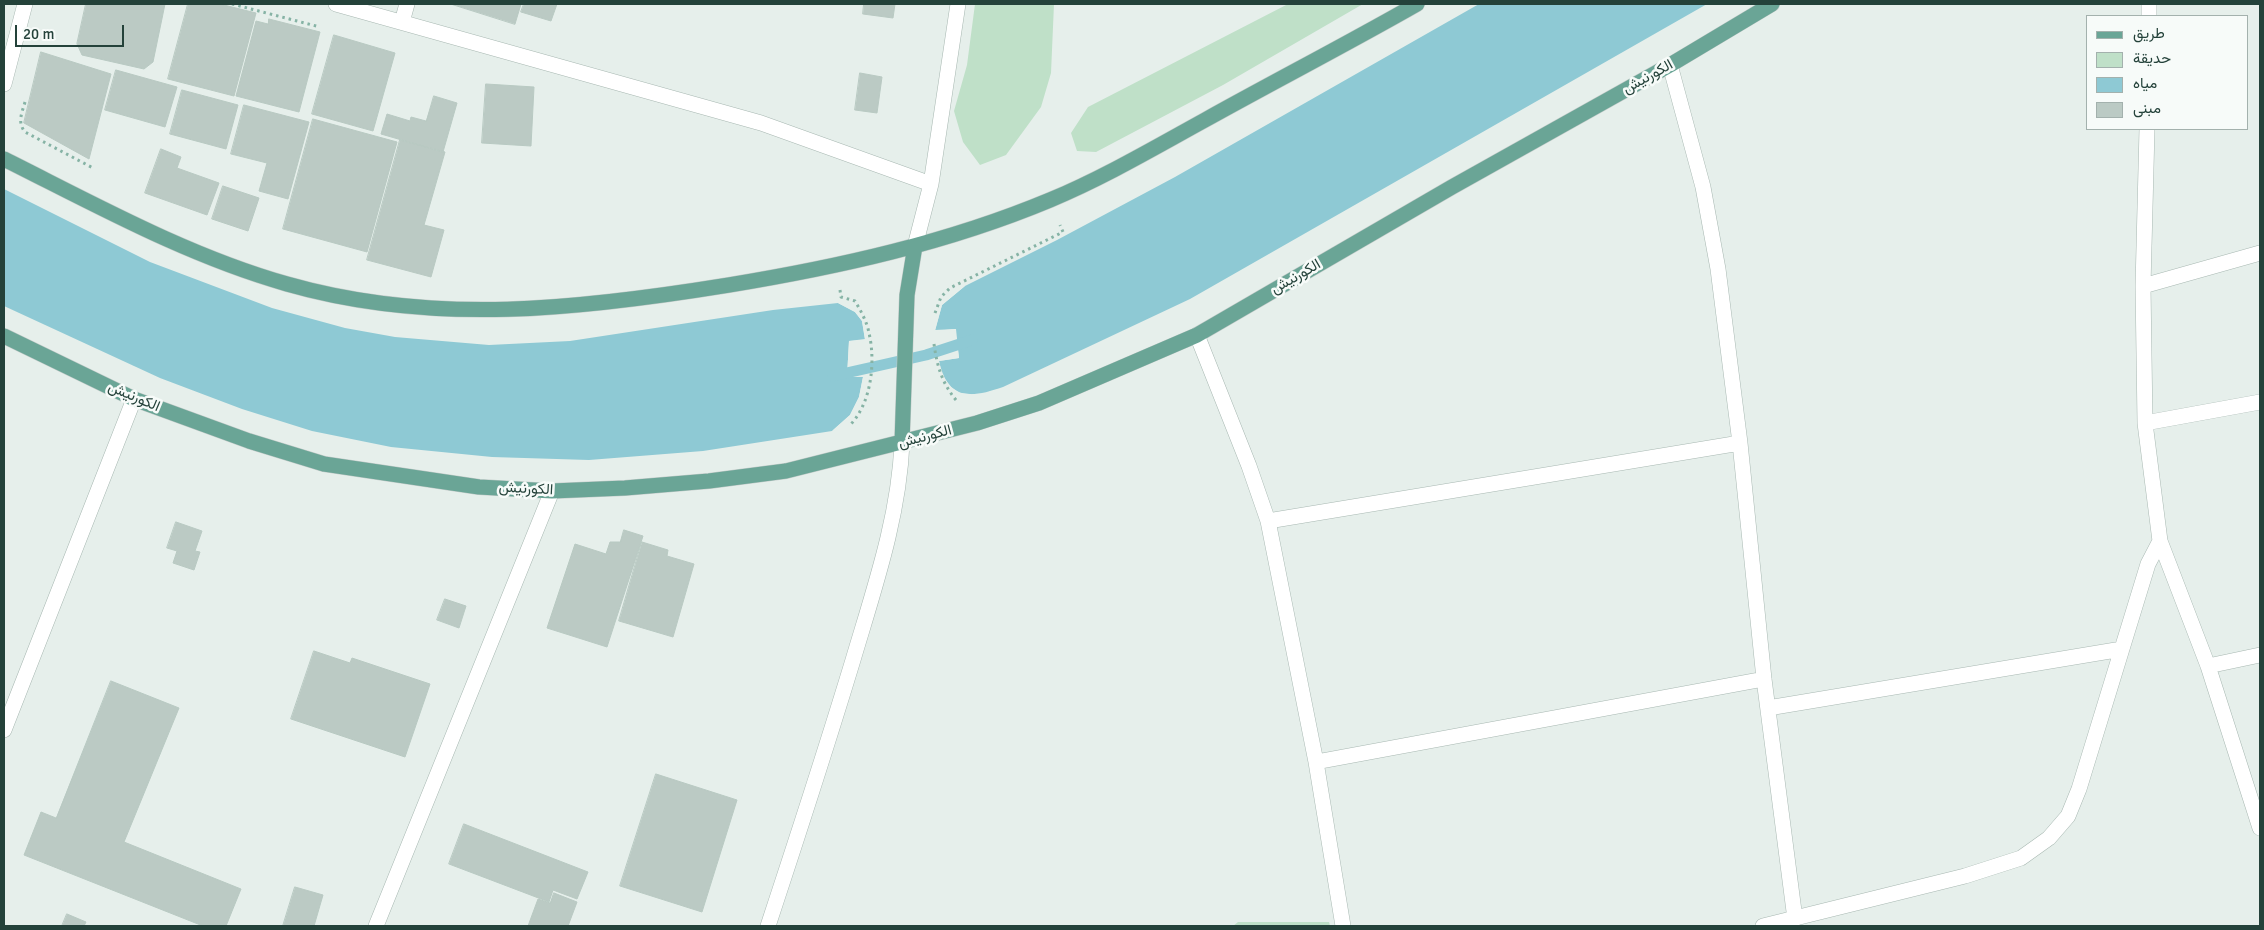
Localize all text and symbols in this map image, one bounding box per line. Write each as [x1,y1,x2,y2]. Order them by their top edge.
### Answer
scale bar [18,15,126,47]
legend [2086,15,2249,130]
text: طريق [2133,24,2165,42]
text: 20 m [23,25,54,43]
text: حديقة [2133,49,2171,67]
street label: الكورنيش [1620,56,1676,98]
text: مياه [2133,74,2157,92]
text: مبنى [2133,99,2161,117]
street label: الكورنيش [1268,256,1324,298]
street label: الكورنيش [105,378,163,416]
street label: الكورنيش [896,421,954,453]
street label: الكورنيش [498,479,554,499]

